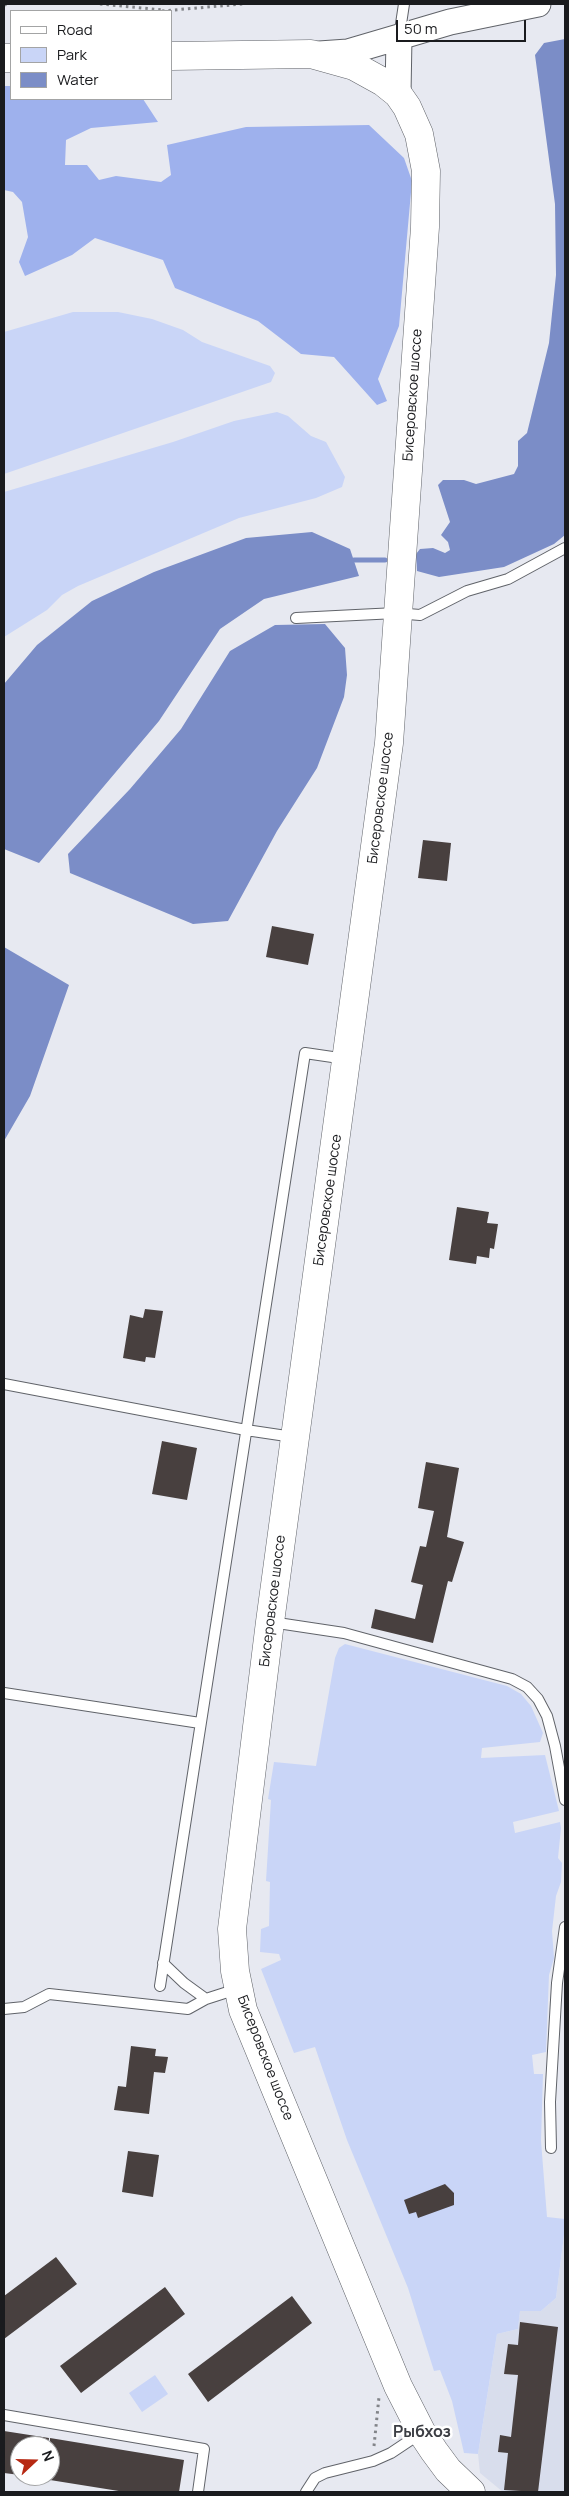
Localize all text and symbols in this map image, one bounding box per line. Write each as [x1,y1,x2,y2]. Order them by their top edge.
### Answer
legend [10,10,172,100]
scale bar [399,10,529,42]
text: 50 m [404,18,438,39]
text: Road [57,19,93,40]
text: Park [57,44,87,65]
text: Water [57,69,99,90]
street label: Бисеровское шоссе [400,328,426,462]
street label: Бисеровское шоссе [365,731,397,865]
street label: Бисеровское шоссе [310,1133,346,1267]
street label: Бисеровское шоссе [257,1534,289,1668]
street label: Бисеровское шоссе [233,1993,297,2123]
district label: Рыбхоз [393,2423,451,2443]
north arrow [10,2436,60,2486]
text: N [38,2448,59,2464]

